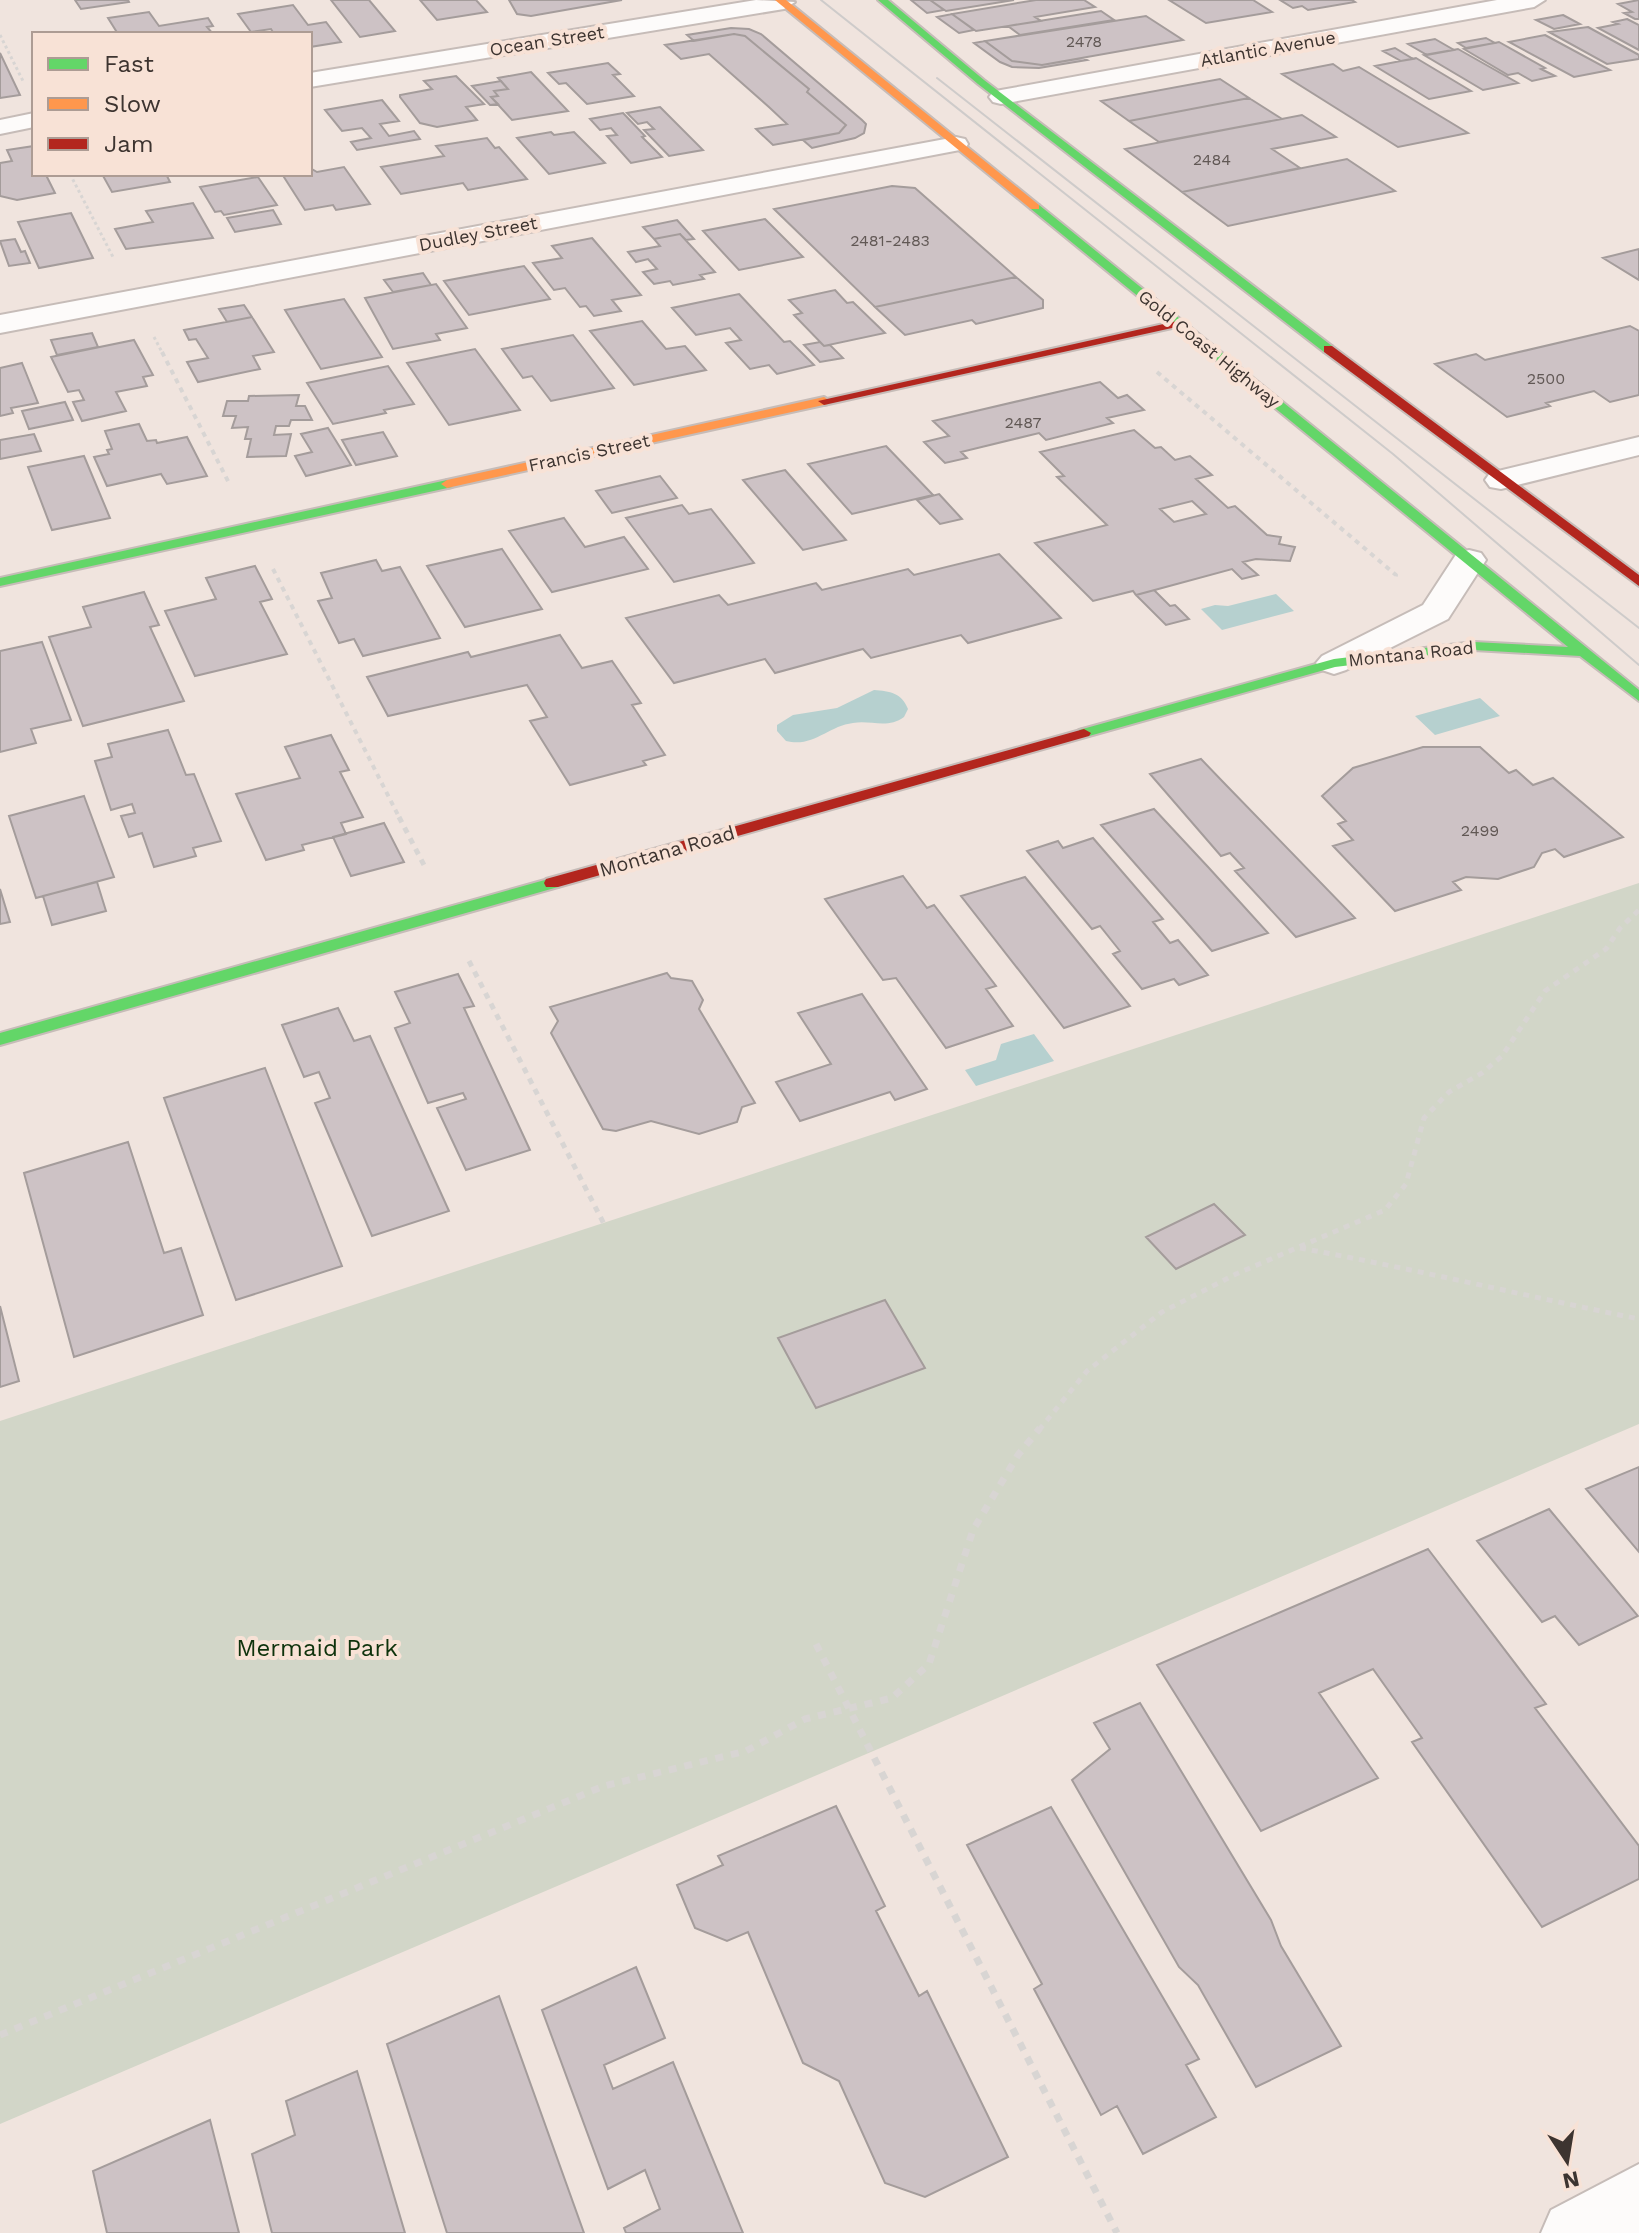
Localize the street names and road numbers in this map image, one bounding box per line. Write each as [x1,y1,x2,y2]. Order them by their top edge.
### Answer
street label: Ocean Street [488,21,606,60]
street label: Atlantic Avenue [1199,26,1337,71]
street label: Dudley Street [417,212,539,255]
street label: Gold Coast Highway [1134,285,1285,412]
street label: Francis Street [526,429,652,476]
street label: Montana Road [1347,636,1475,671]
street label: Montana Road [597,820,737,882]

